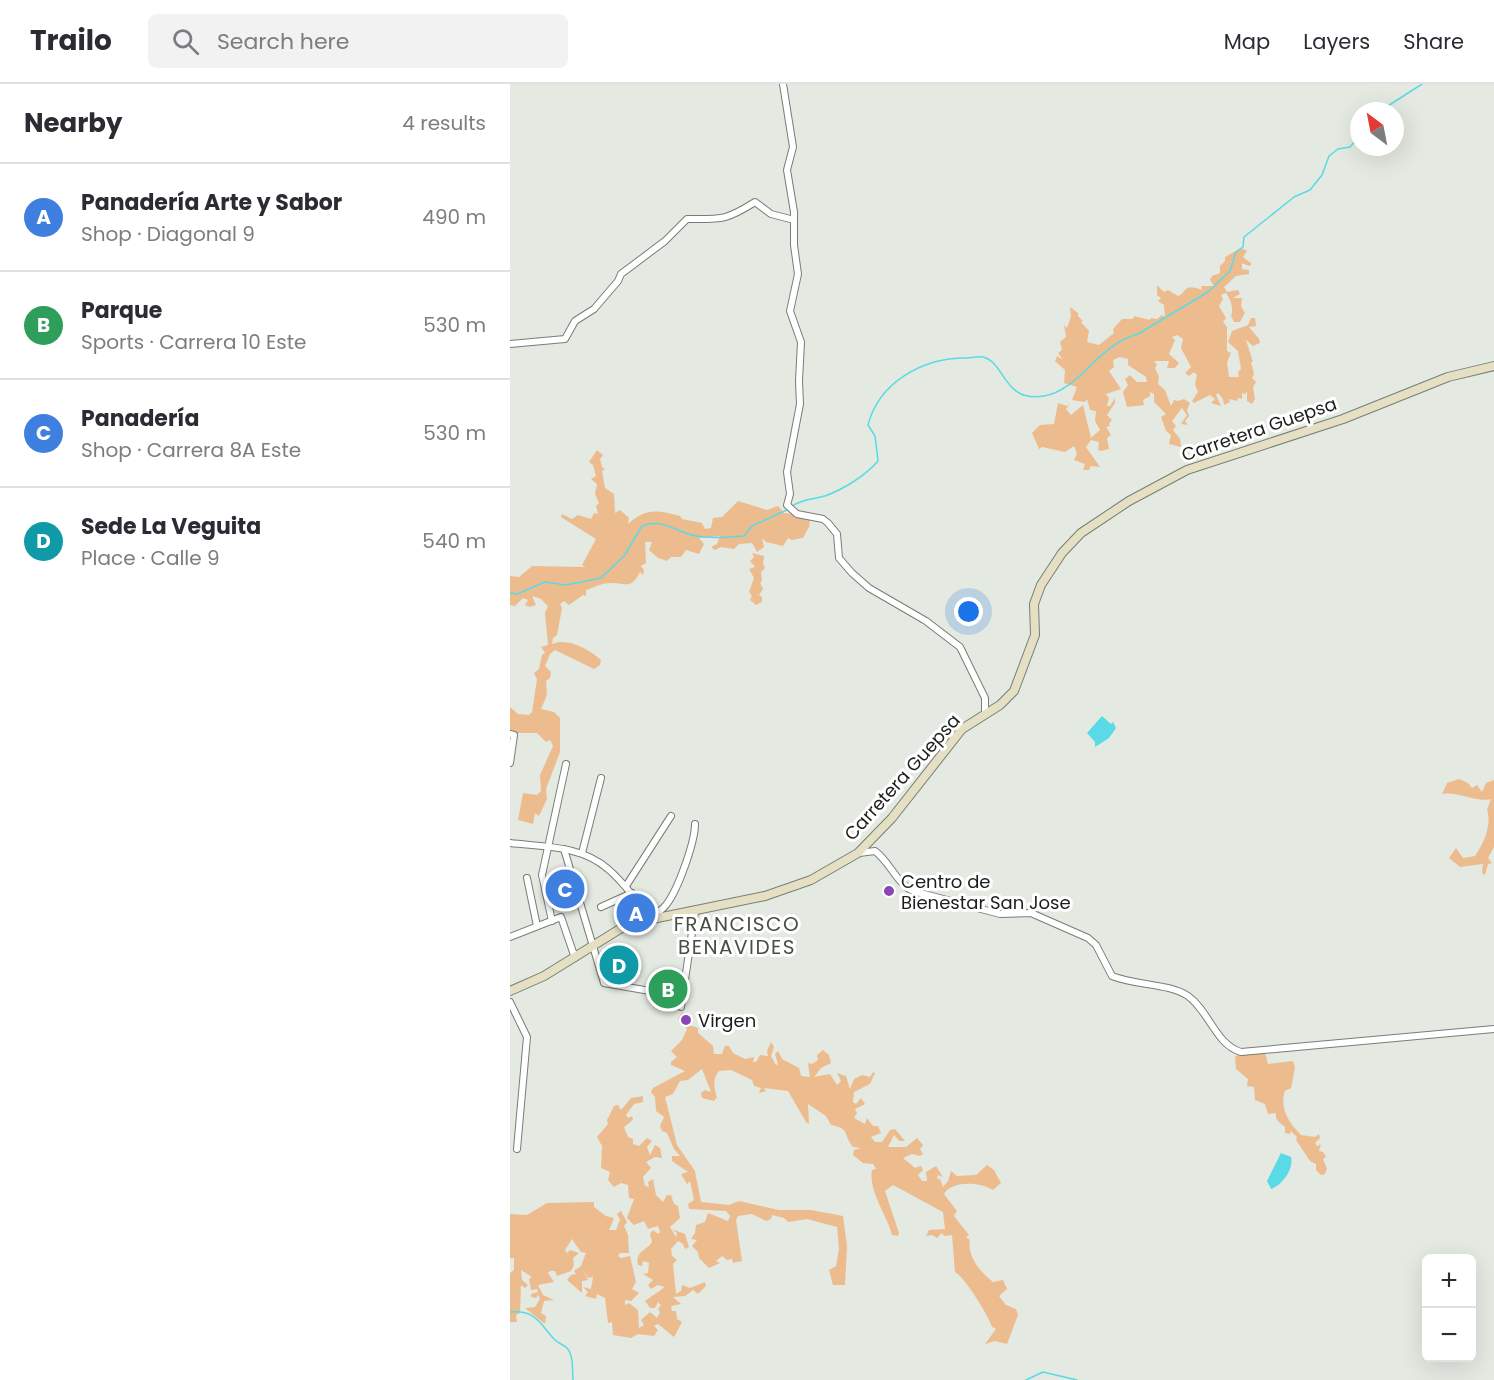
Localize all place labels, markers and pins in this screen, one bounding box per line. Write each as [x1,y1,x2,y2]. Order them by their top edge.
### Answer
pin: C [546,866,584,912]
place label: Centro de Bienestar San Jose [901,869,1071,915]
marker: Centro de Bienestar San Jose [882,884,896,898]
pin: A [616,890,656,936]
pin: D [600,942,638,988]
pin: B [648,966,688,1012]
place label: Virgen [698,1008,756,1033]
marker: Virgen [679,1013,693,1027]

